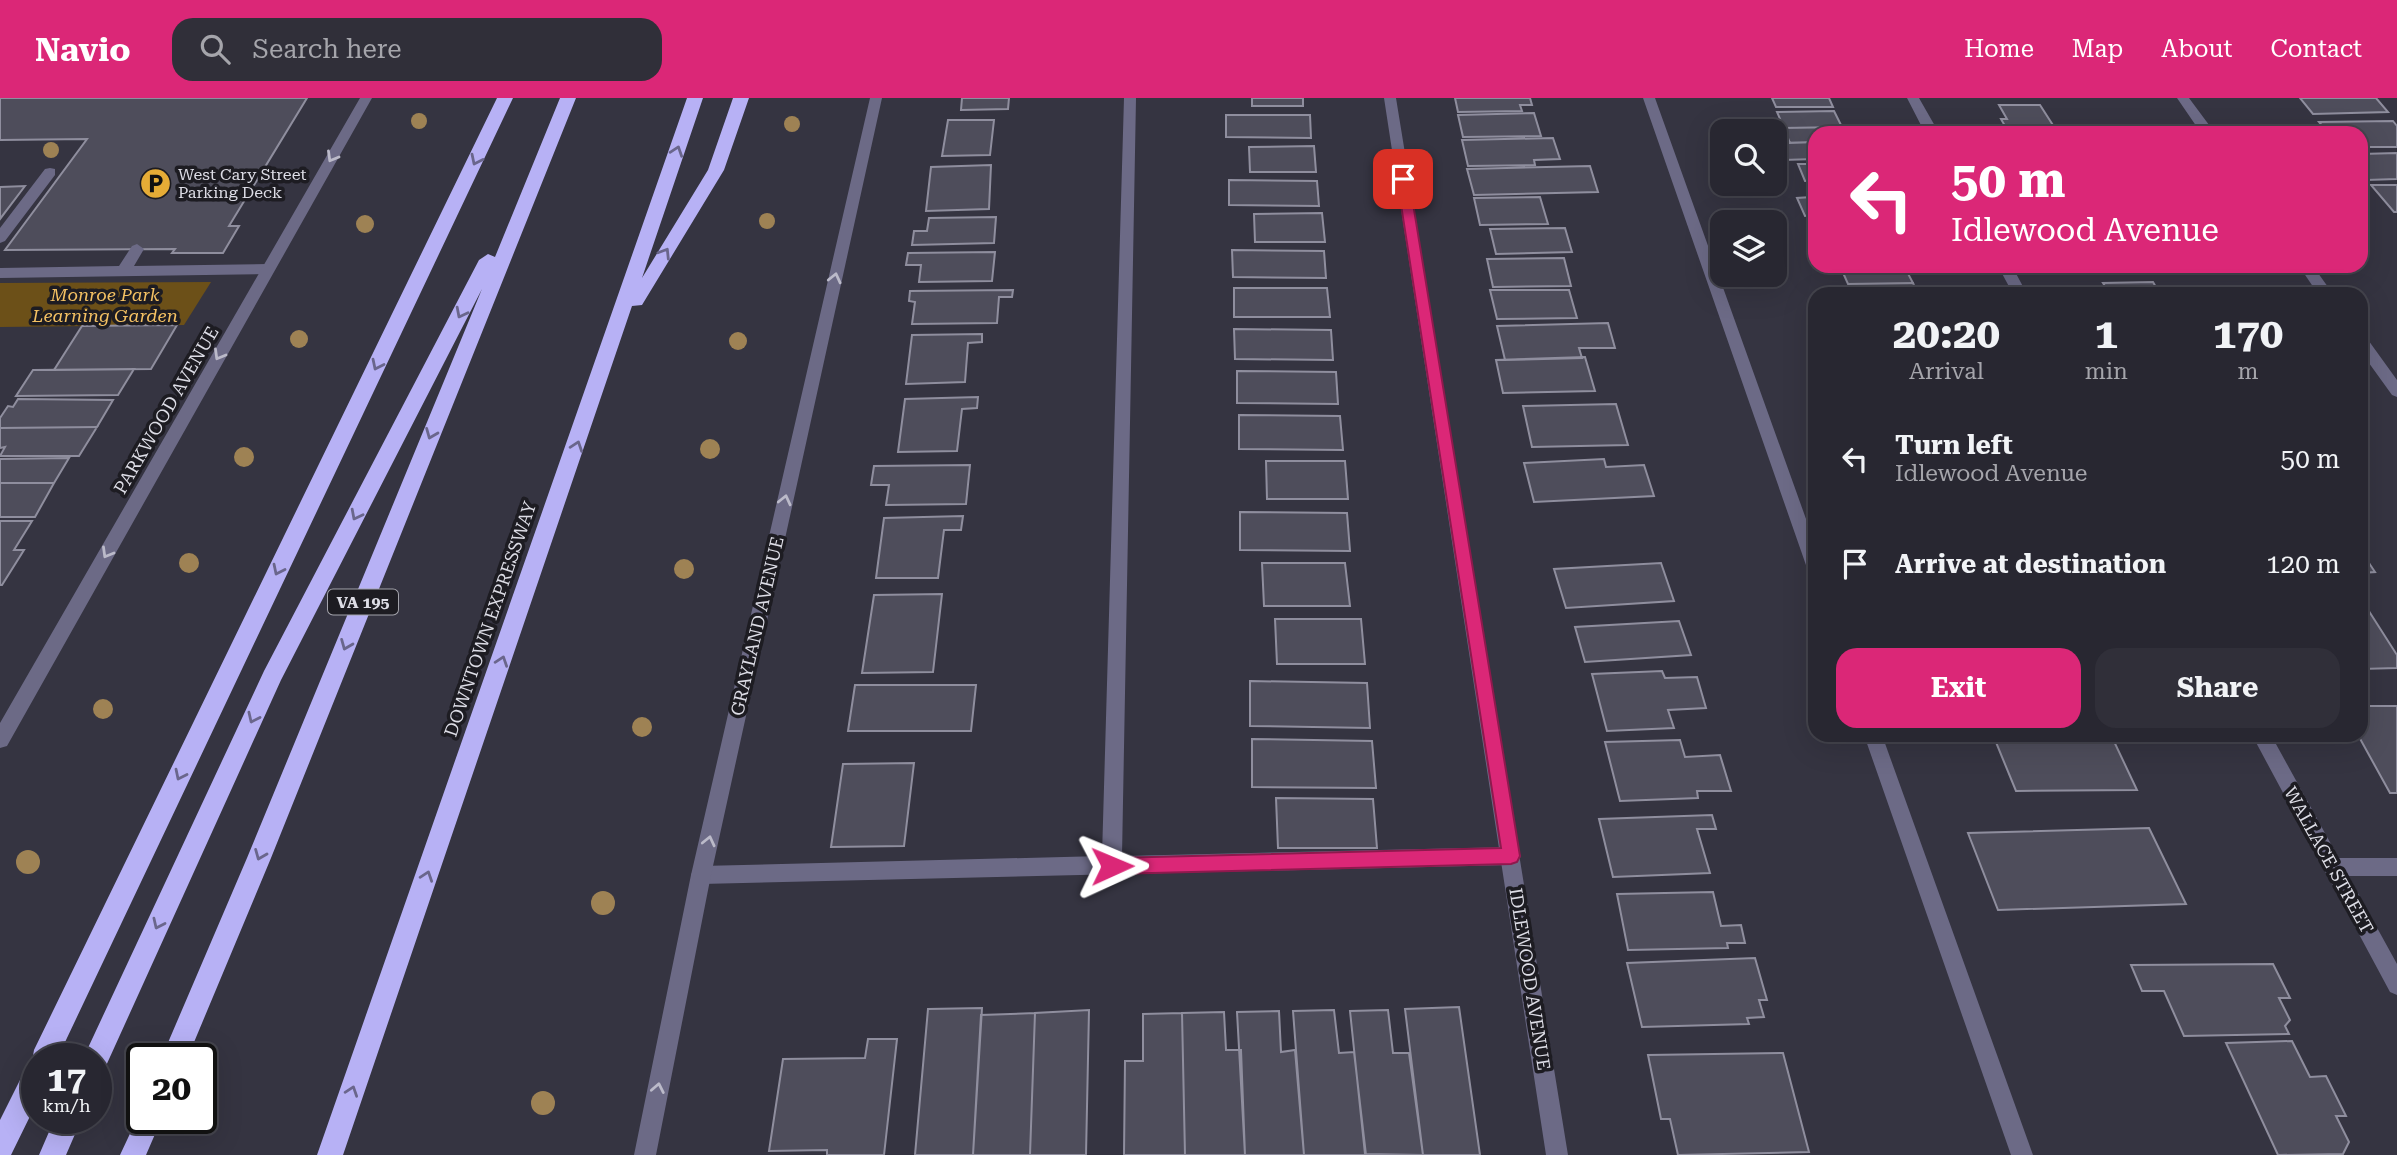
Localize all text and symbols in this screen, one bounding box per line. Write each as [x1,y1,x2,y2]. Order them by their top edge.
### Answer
search box [172,18,662,81]
text: Navio [35,30,130,69]
icon: search [196,30,234,68]
text: Search here [252,34,401,64]
text: Home [1964,35,2034,63]
text: Map [2072,35,2123,63]
text: About [2161,35,2232,63]
text: Contact [2270,35,2362,63]
map controls [1710,119,1787,287]
button: search [1710,119,1787,196]
one-way arrow [669,146,683,158]
pin [1373,149,1433,209]
one-way arrow [327,150,340,163]
one-way arrow [470,152,484,165]
text: 50 m [1951,152,2066,209]
icon: left [1836,154,1927,245]
icon: arrive [1384,160,1422,198]
place label: West Cary Street Parking Deck [178,165,306,202]
parking icon: West Cary Street Parking Deck [138,166,172,200]
button: layers [1710,210,1787,287]
text: Idlewood Avenue [1951,211,2219,249]
one-way arrow [656,248,669,261]
one-way arrow [827,272,842,284]
park label: Monroe Park Learning Garden [31,284,178,326]
one-way arrow [456,306,469,318]
text: 20:20 [1893,309,2000,358]
text: 1 [2095,309,2118,358]
text: 170 [2213,309,2283,358]
street label: PARKWOOD AVENUE [109,322,223,498]
one-way arrow [214,348,227,360]
one-way arrow [371,358,385,370]
text: Arrival [1909,358,1984,385]
text: min [2085,358,2128,385]
text: m [2237,358,2258,385]
one-way arrow [425,427,439,439]
text: Turn left [1895,430,2013,460]
one-way arrow [569,440,583,452]
icon: left [1836,440,1874,478]
text: 50 m [2281,444,2340,474]
text: Idlewood Avenue [1895,460,2087,487]
one-way arrow [777,494,792,506]
street label: DOWNTOWN EXPRESSWAY [440,498,540,739]
one-way arrow [351,508,365,520]
street label: GRAYLAND AVENUE [726,534,788,718]
one-way arrow [102,545,115,558]
icon: arrive [1836,545,1874,583]
text: Arrive at destination [1895,549,2166,579]
text: 120 m [2266,549,2340,579]
one-way arrow [273,563,287,575]
road number: VA 195 [328,589,398,614]
one-way arrow [340,638,354,650]
button: Exit [1836,648,2081,728]
button: Share [2095,648,2340,728]
one-way arrow [494,655,508,667]
one-way arrow [248,711,262,723]
one-way arrow [174,768,188,780]
street label: WALLACE STREET [2280,783,2378,937]
position arrow [1075,829,1149,903]
one-way arrow [701,835,715,847]
one-way arrow [254,848,268,861]
one-way arrow [419,870,433,882]
street label: IDLEWOOD AVENUE [1505,886,1555,1072]
one-way arrow [152,917,166,930]
speed limit sign: 20 [126,1043,217,1134]
text: 17 [47,1059,86,1100]
one-way arrow [650,1082,665,1094]
one-way arrow [344,1085,358,1097]
text: km/h [42,1095,91,1116]

